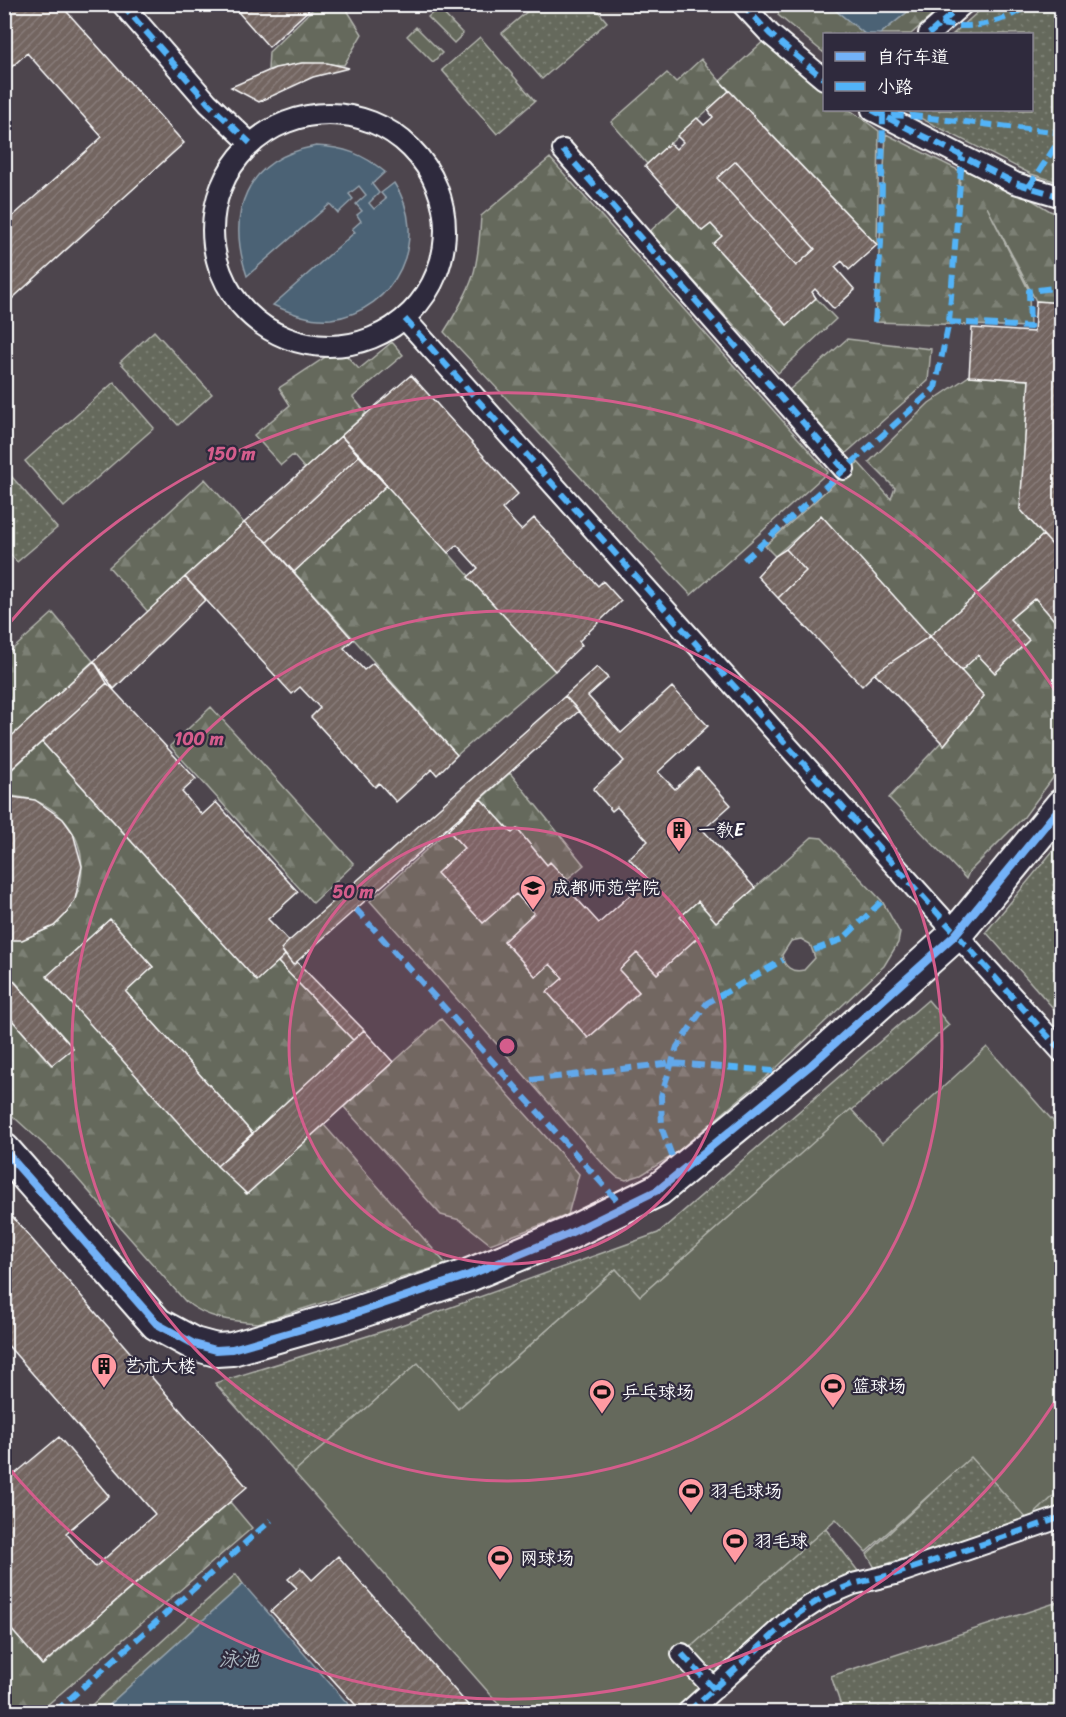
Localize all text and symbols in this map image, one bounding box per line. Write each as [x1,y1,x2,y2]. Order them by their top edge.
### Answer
legend [823,33,1033,111]
text: 自行车道 [877,41,949,73]
text: 小路 [877,71,913,103]
text: 150 m [207,438,255,470]
text: 100 m [175,723,224,755]
place label: 一教E [698,814,745,846]
building icon: 一教E [664,815,694,853]
place label: 成都师范学院 [552,872,660,904]
school or university icon: 成都师范学院 [518,873,548,911]
text: 50 m [333,876,374,908]
centre of rings [497,1036,517,1056]
place label: 艺术大楼 [124,1350,196,1382]
building icon: 艺术大楼 [89,1351,119,1389]
place label: 篮球场 [852,1370,906,1402]
sports icon: 篮球场 [818,1371,848,1409]
place label: 乒乓球场 [622,1376,694,1408]
sports icon: 乒乓球场 [587,1377,617,1415]
place label: 羽毛球场 [710,1475,782,1507]
sports icon: 羽毛球场 [676,1476,706,1514]
place label: 羽毛球 [754,1525,808,1557]
sports icon: 羽毛球 [720,1526,750,1564]
place label: 网球场 [520,1542,574,1574]
sports icon: 网球场 [485,1543,515,1581]
water label: 泳池 [219,1642,260,1677]

